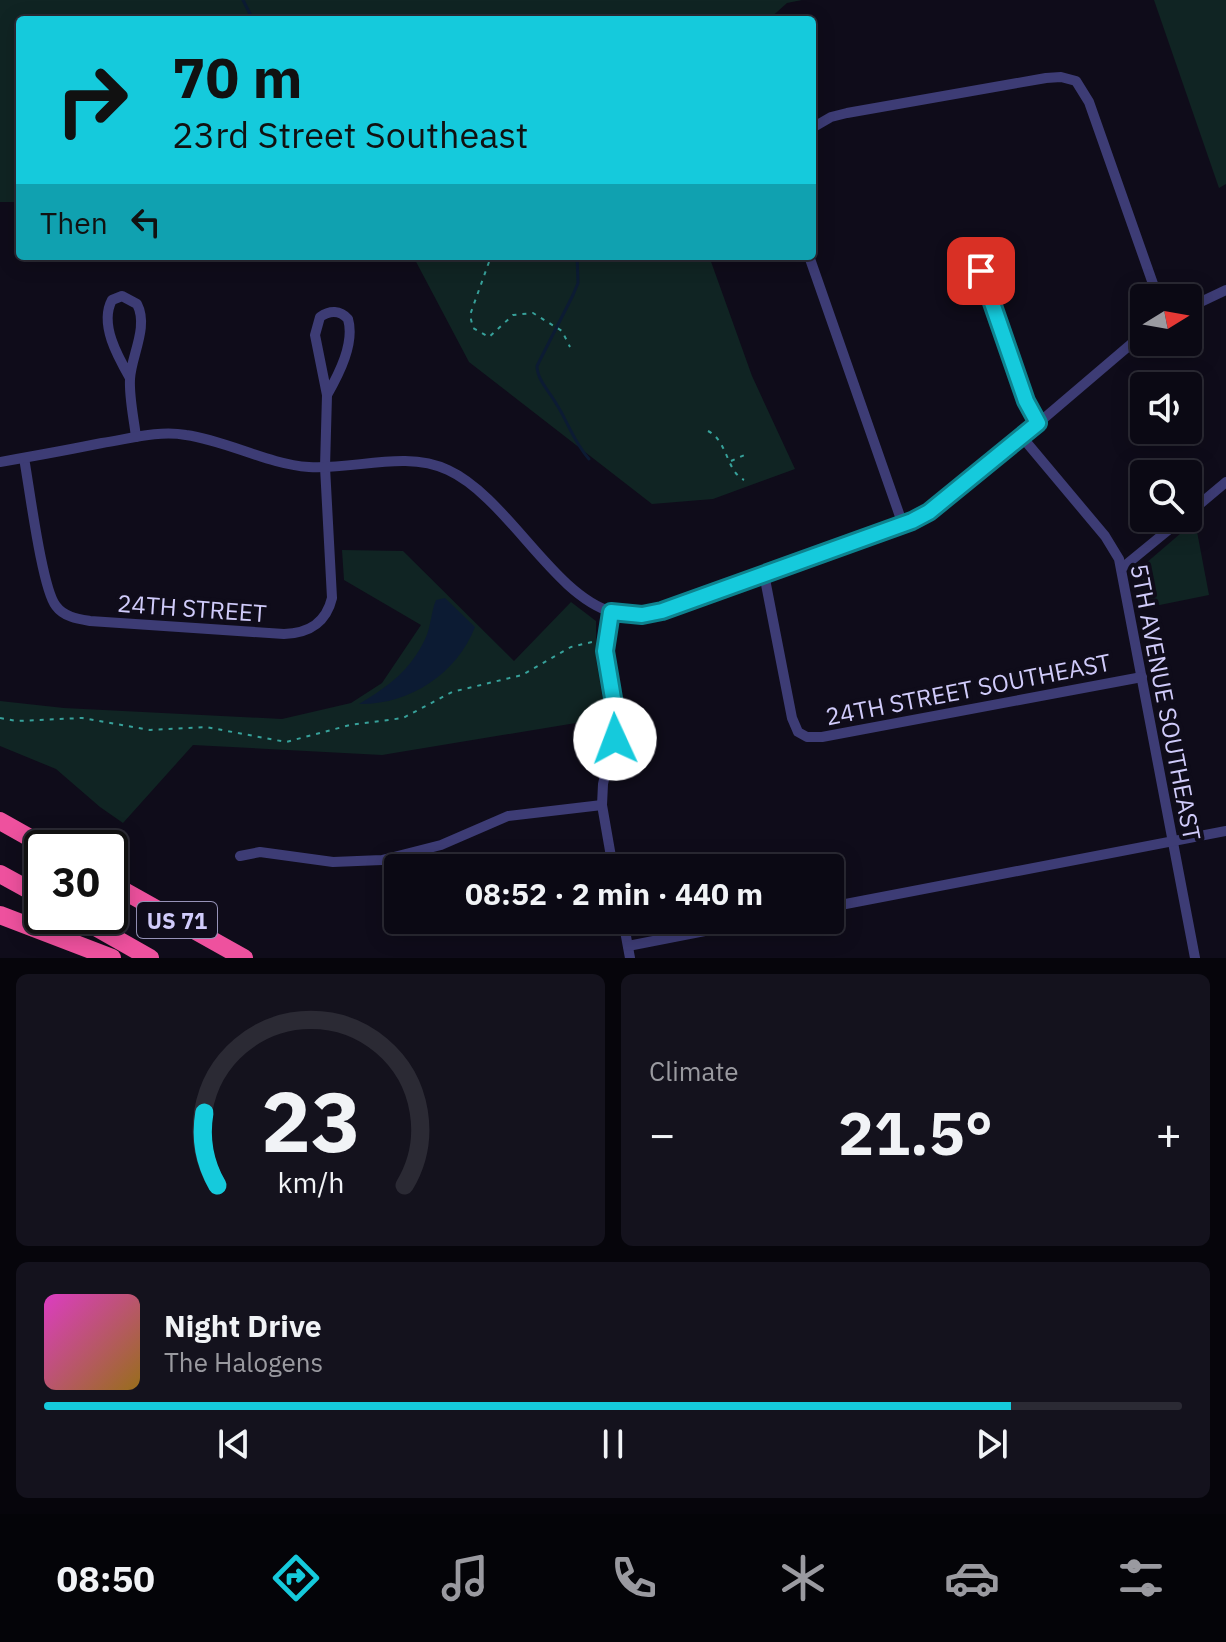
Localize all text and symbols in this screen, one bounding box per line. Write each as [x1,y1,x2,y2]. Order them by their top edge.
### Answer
text: 70 m [172,41,302,113]
icon: right [40,48,144,152]
text: 23rd Street Southeast [172,111,528,158]
icon: left [124,200,168,244]
text: Then [40,203,108,242]
pin [947,237,1015,305]
icon: arrive [959,249,1003,293]
north arrow [1130,284,1202,356]
map controls [1130,284,1202,532]
button: sound [1130,372,1202,444]
button: search [1130,460,1202,532]
street label: 5TH AVENUE SOUTHEAST [1123,561,1209,843]
street label: 24TH STREET [116,587,268,629]
street label: 24TH STREET SOUTHEAST [823,646,1114,732]
position arrow [573,697,657,781]
speed limit sign: 30 [24,830,128,934]
text: 08:52 · 2 min · 440 m [465,874,763,913]
road number: US 71 [137,902,217,938]
text: Climate [649,1054,739,1088]
text: 23 [261,1067,360,1175]
text: 21.5° [838,1093,993,1172]
text: − [649,1105,675,1162]
text: + [1156,1105,1182,1162]
text: km/h [277,1164,344,1201]
text: Night Drive [164,1306,322,1345]
text: The Halogens [164,1345,323,1379]
icon: previous [212,1422,256,1466]
icon: pause [591,1422,635,1466]
icon: next [970,1422,1014,1466]
icon: directions [268,1550,324,1606]
icon: music [437,1550,493,1606]
icon: phone [606,1550,662,1606]
icon: climate [775,1550,831,1606]
icon: car [944,1550,1000,1606]
icon: filters [1113,1550,1169,1606]
text: 08:50 [57,1555,155,1602]

